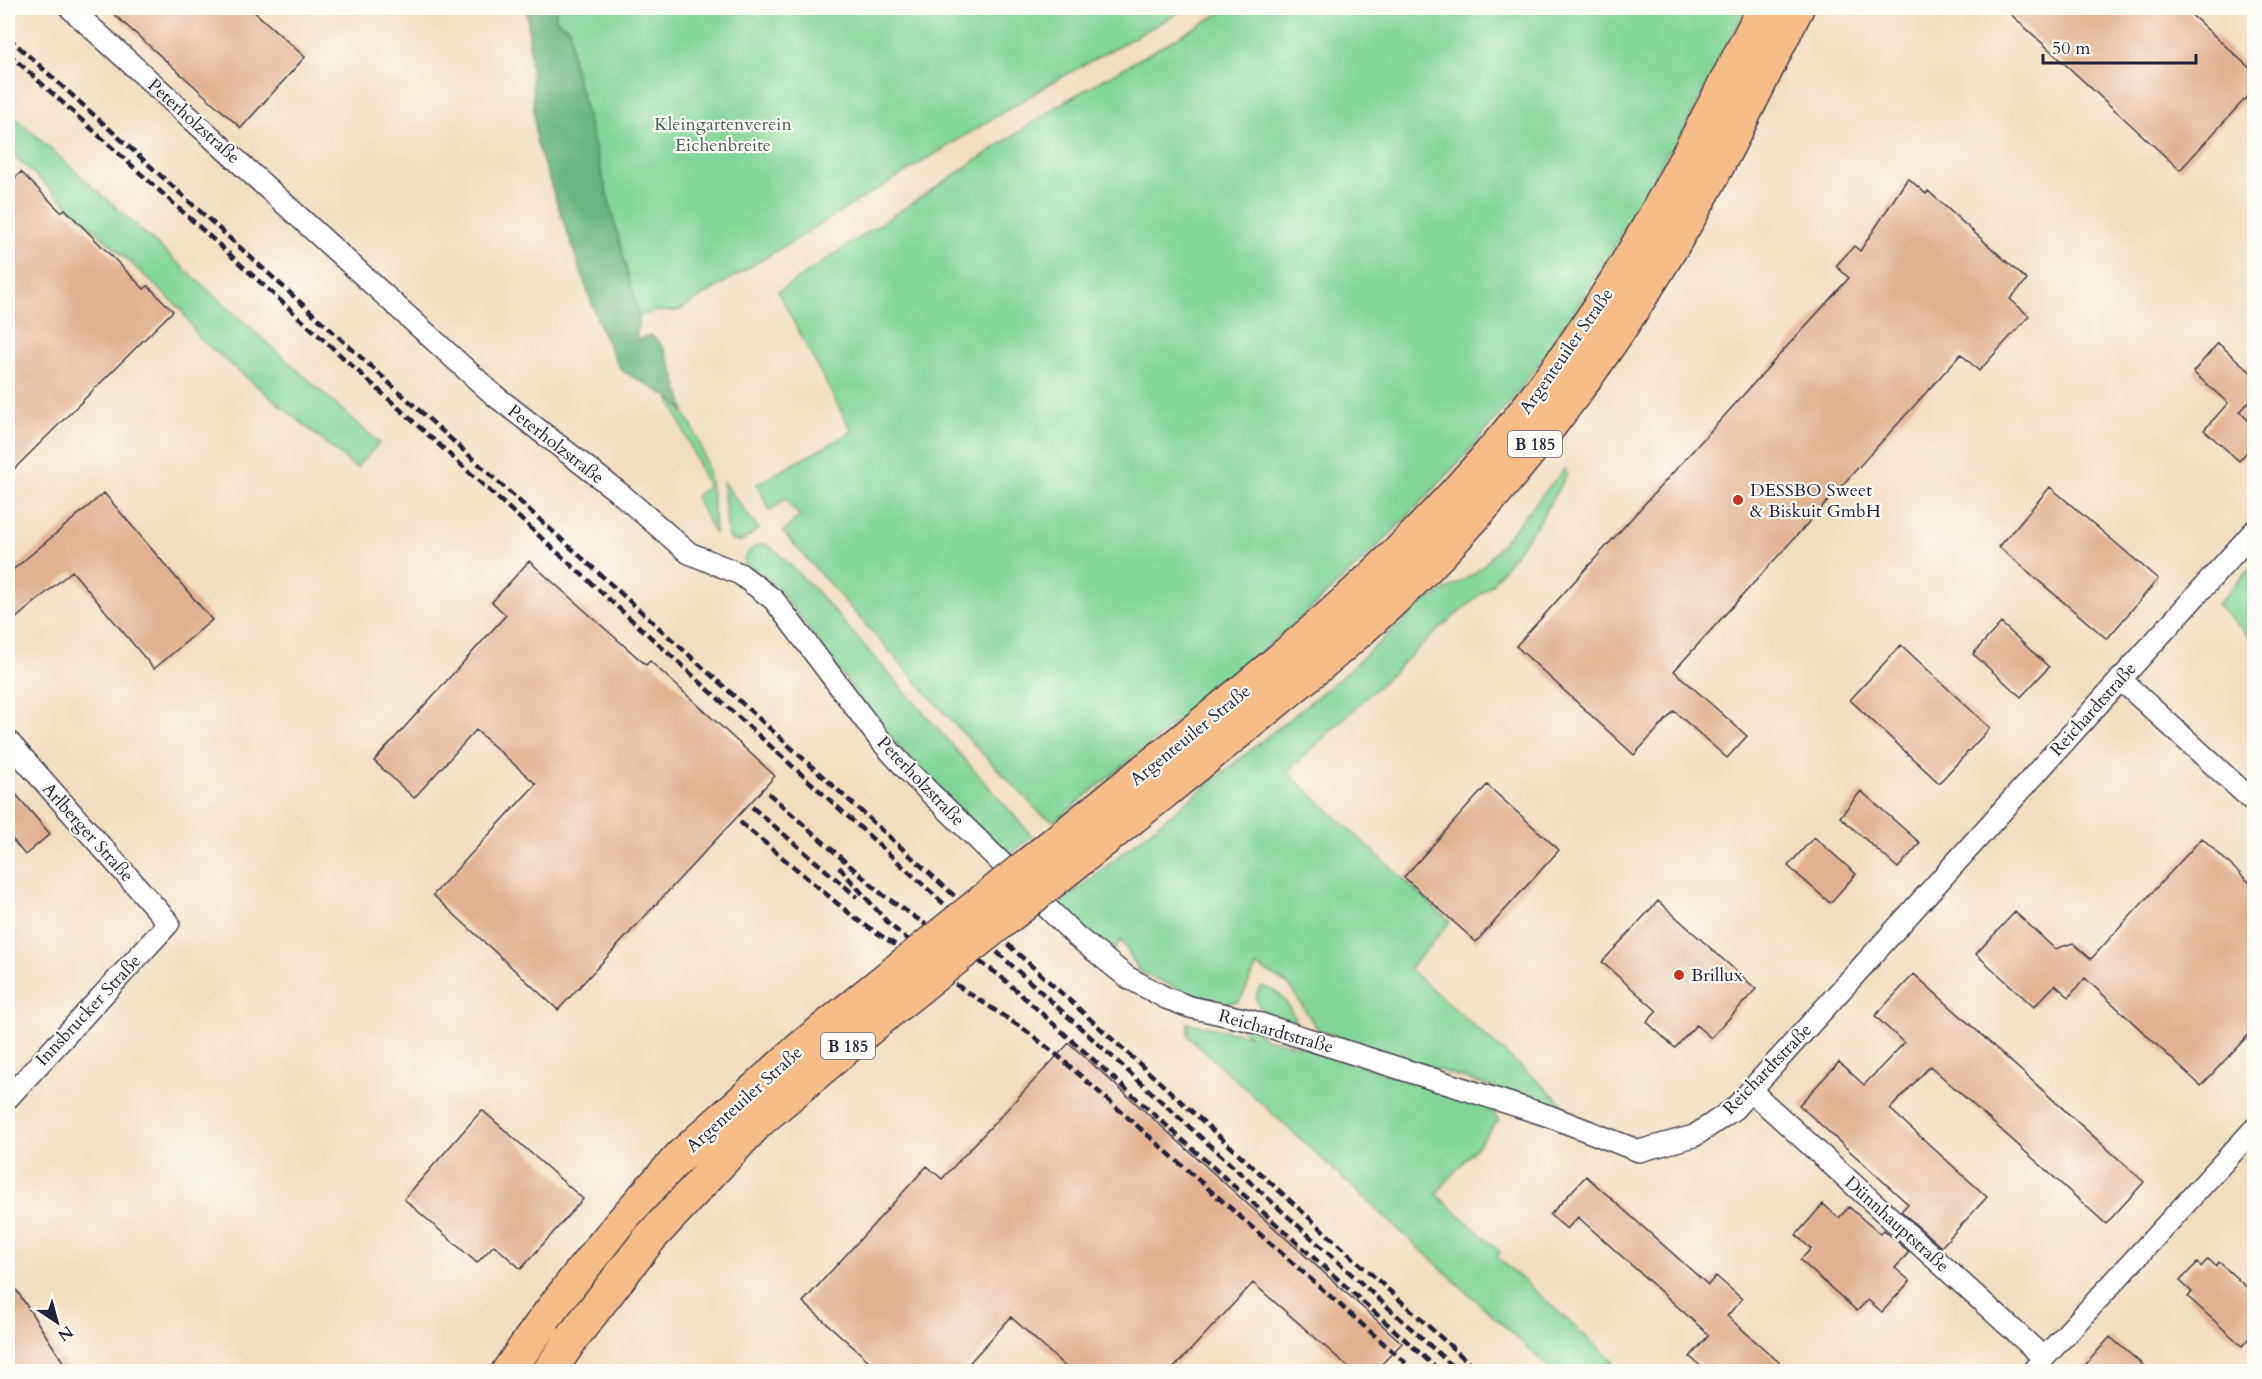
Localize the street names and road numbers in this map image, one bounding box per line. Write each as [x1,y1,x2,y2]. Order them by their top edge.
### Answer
street label: Peterholzstraße [142,73,245,170]
street label: Argenteuiler Straße [1514,283,1619,419]
street label: Peterholzstraße [502,399,609,490]
road number: B 185 [1508,431,1562,457]
street label: Reichardtstraße [2044,657,2142,762]
street label: Argenteuiler Straße [1125,679,1256,792]
street label: Peterholzstraße [871,731,970,832]
street label: Arlberger Straße [36,777,139,888]
street label: Innsbrucker Straße [30,949,147,1072]
street label: Reichardtstraße [1216,1003,1336,1060]
street label: Reichardtstraße [1717,1018,1817,1121]
road number: B 185 [821,1033,875,1059]
street label: Argenteuiler Straße [681,1040,808,1158]
street label: Dünnhauptstraße [1839,1171,1954,1278]

